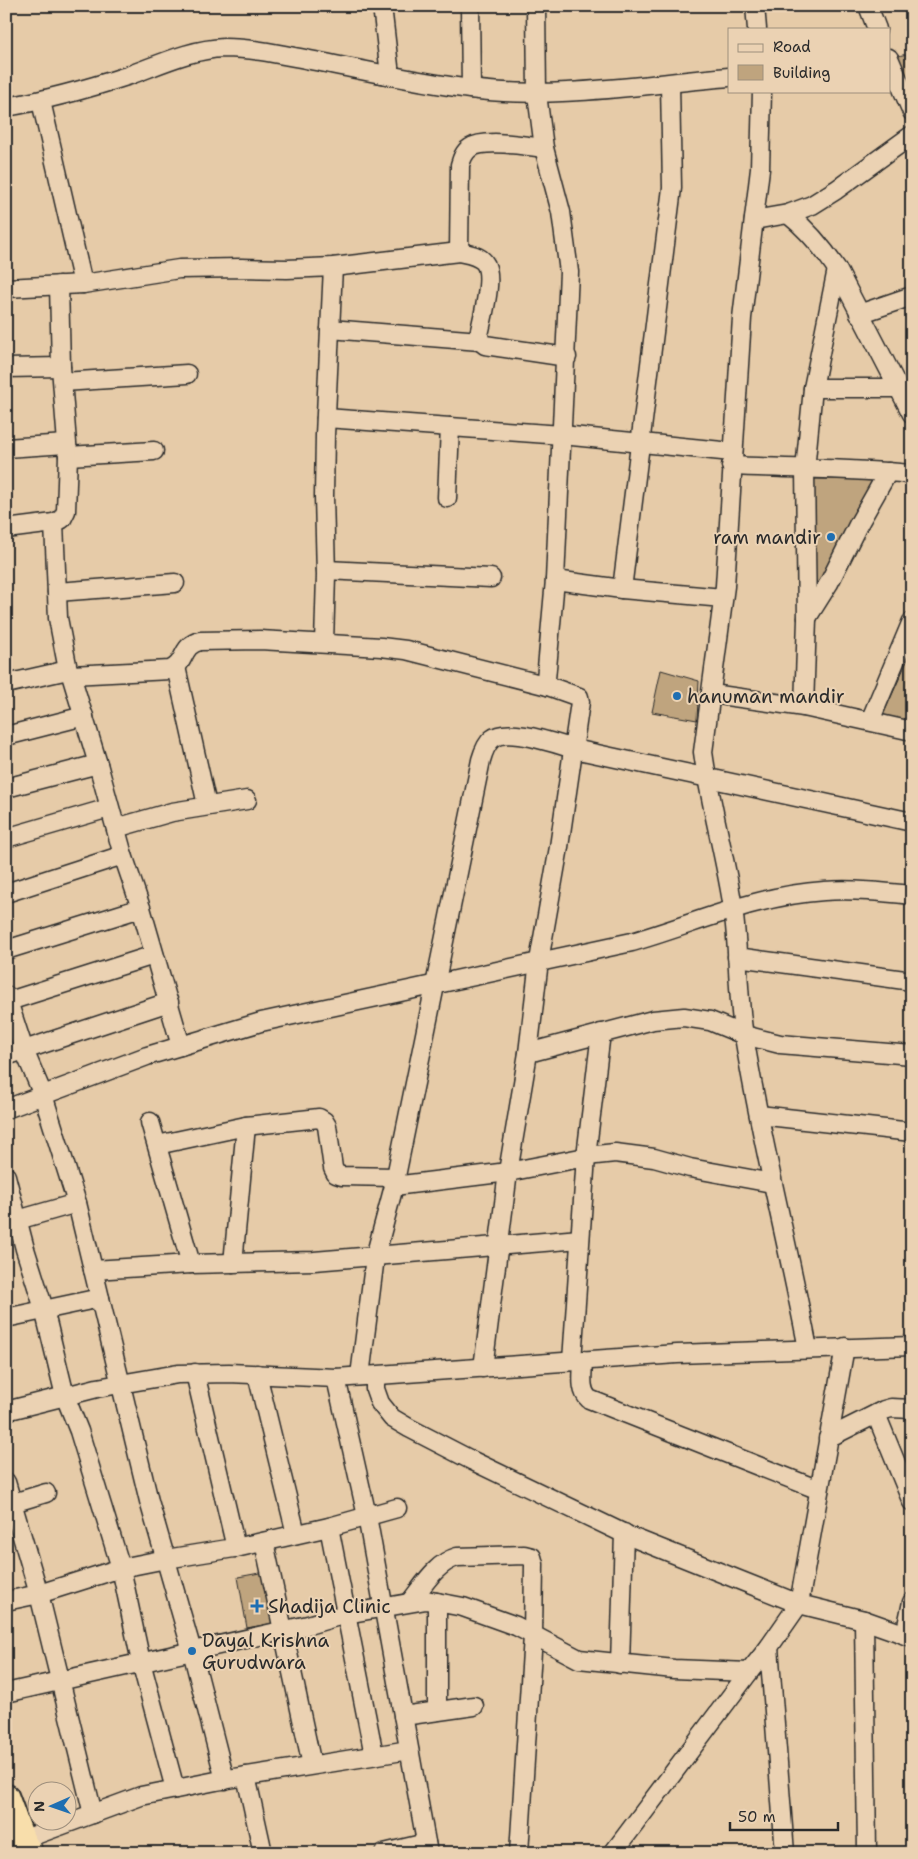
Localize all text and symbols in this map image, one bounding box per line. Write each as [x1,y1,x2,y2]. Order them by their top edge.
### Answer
legend [728,28,890,92]
text: Road [773,37,811,57]
text: Building [773,63,830,83]
place label: ram mandir [713,525,821,550]
marker: ram mandir [825,531,837,543]
place label: hanuman mandir [687,684,845,709]
marker: hanuman mandir [671,690,683,702]
place label: Shadija Clinic [268,1594,391,1619]
marker: Shadija Clinic [250,1599,264,1613]
place label: Dayal Krishna Gurudwara [202,1628,330,1675]
marker: Dayal Krishna Gurudwara [186,1645,198,1657]
north arrow [28,1782,78,1832]
scale bar [730,1799,838,1831]
text: N [30,1801,48,1812]
text: 50 m [738,1807,776,1827]

